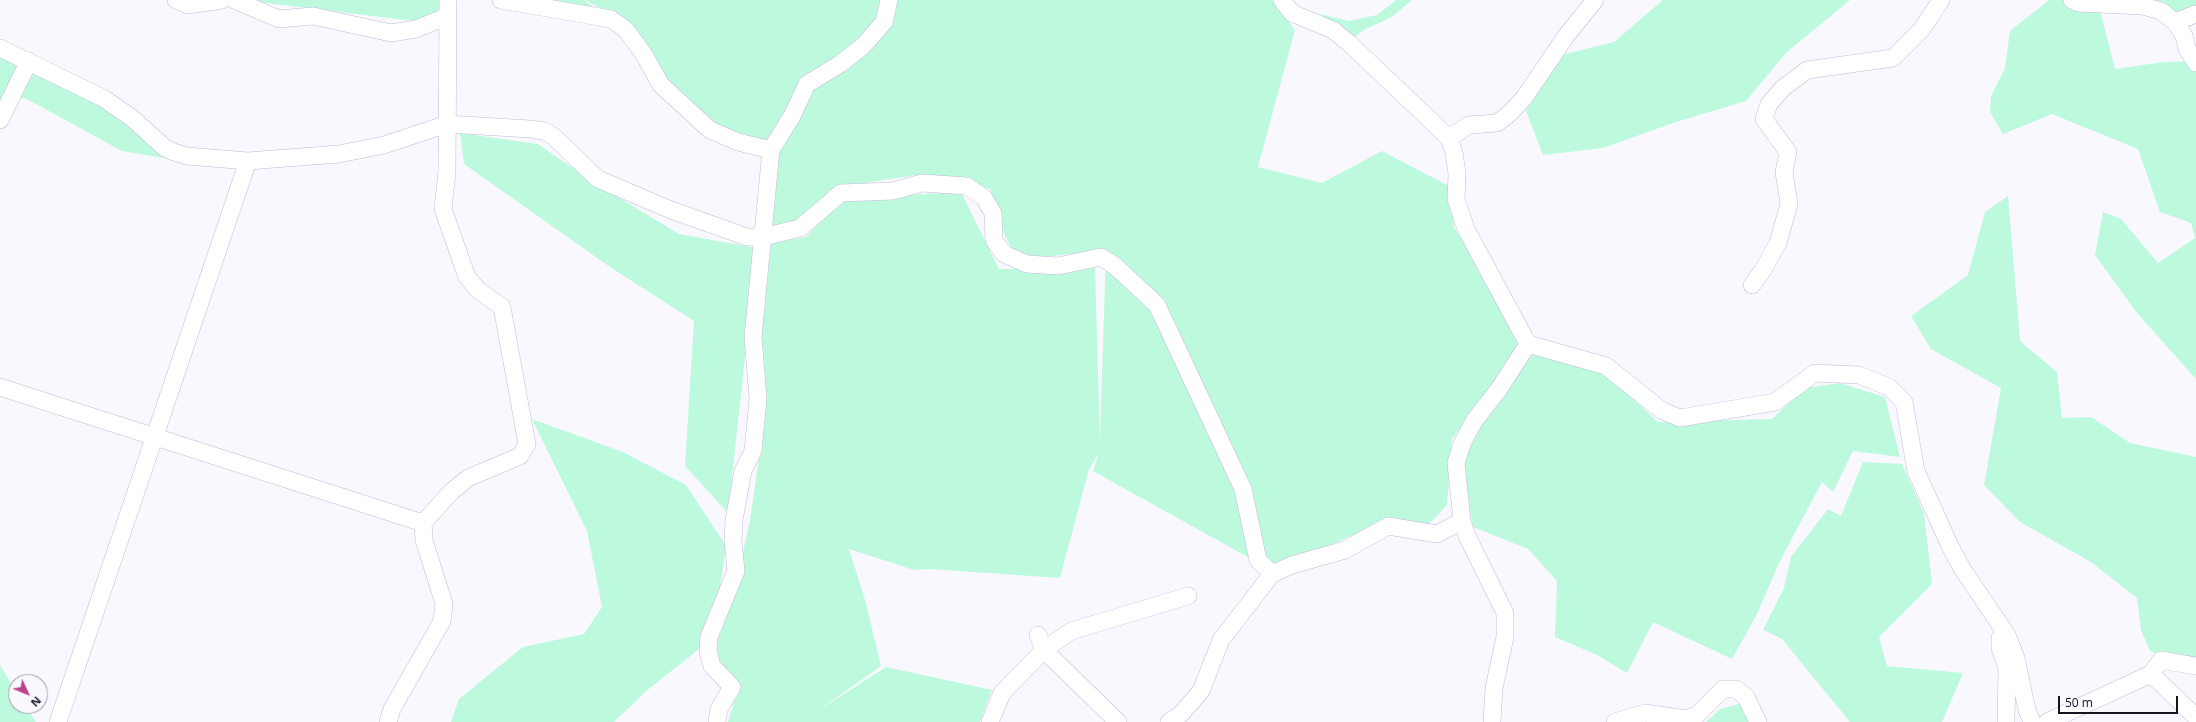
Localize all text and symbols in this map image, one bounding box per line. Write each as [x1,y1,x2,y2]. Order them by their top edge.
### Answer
north arrow [8,674,48,714]
scale bar [2060,688,2180,714]
text: N [28,694,45,710]
text: 50 m [2065,694,2093,711]

